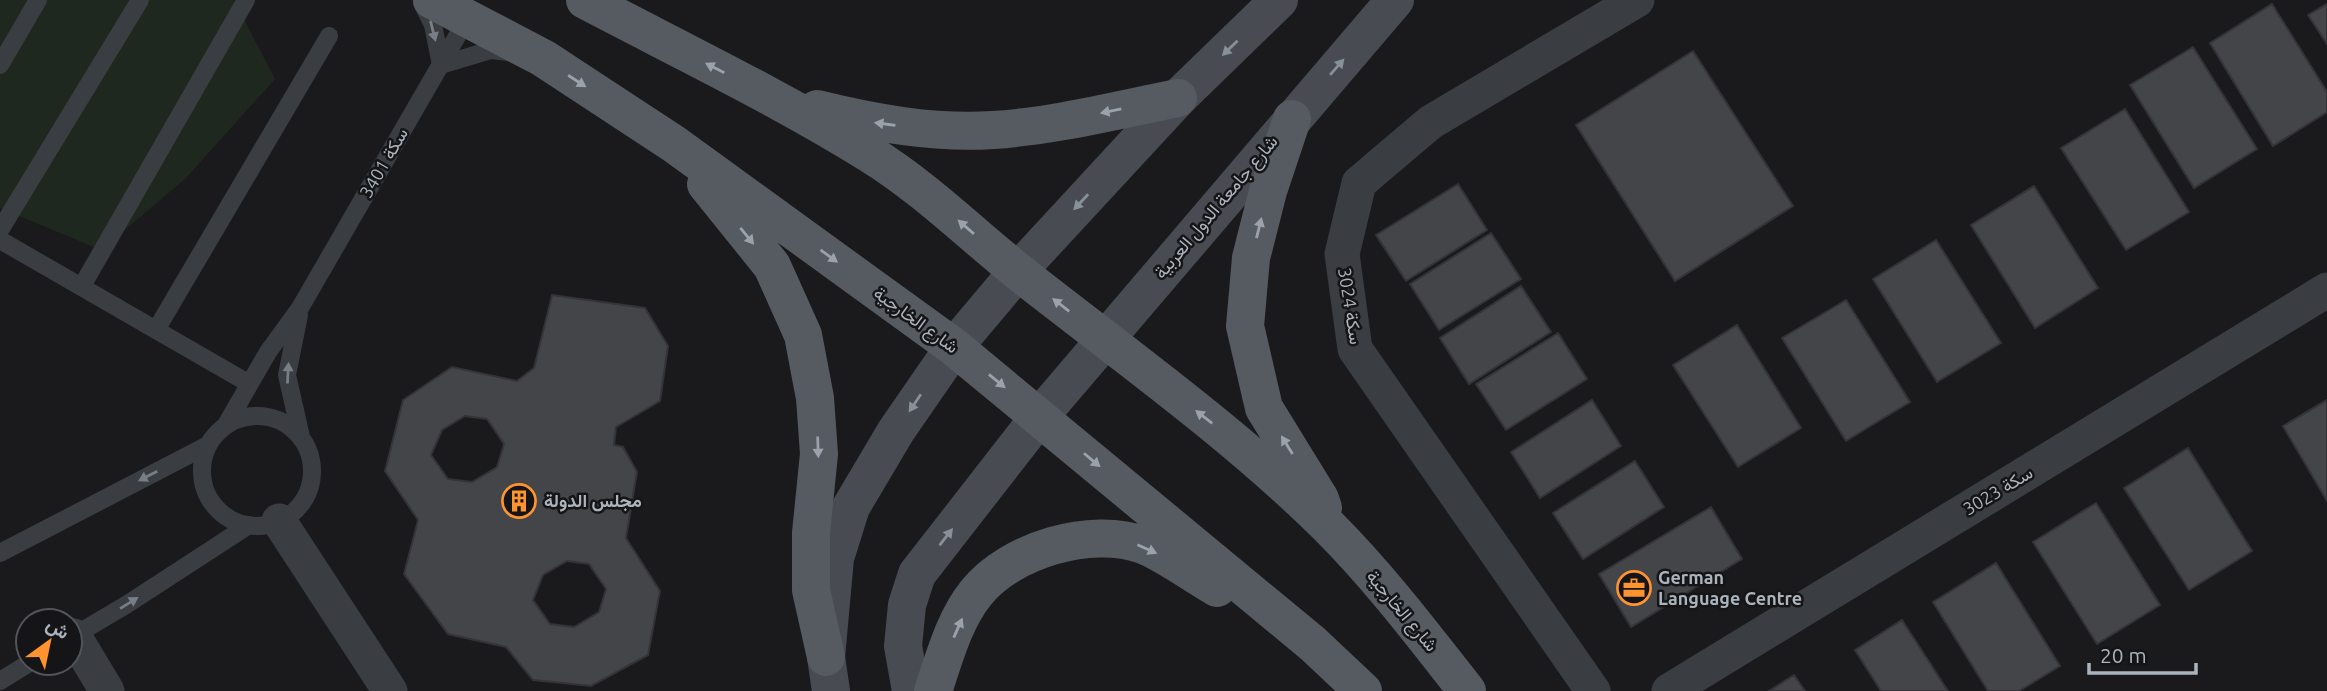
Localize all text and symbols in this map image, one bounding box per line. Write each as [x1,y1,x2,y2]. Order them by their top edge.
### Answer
one-way arrow [428,20,439,42]
one-way arrow [1222,39,1239,55]
one-way arrow [1329,58,1345,76]
one-way arrow [706,62,725,74]
one-way arrow [567,74,587,87]
one-way arrow [1100,106,1122,117]
one-way arrow [874,118,896,129]
street label: سكة 3401 [355,124,411,201]
street label: شارع جامعة الدول العربية [1150,131,1283,284]
one-way arrow [1074,193,1090,210]
one-way arrow [1254,217,1265,239]
one-way arrow [957,219,975,235]
one-way arrow [740,226,755,244]
one-way arrow [819,249,838,263]
street label: سكة 3024 [1335,266,1367,346]
street label: شارع الخارجية [869,282,963,359]
one-way arrow [1052,298,1070,313]
one-way arrow [283,362,294,384]
one-way arrow [987,374,1005,389]
one-way arrow [908,394,922,412]
one-way arrow [1196,409,1214,424]
one-way arrow [1280,435,1293,455]
one-way arrow [813,436,824,458]
one-way arrow [1084,452,1101,467]
street label: سكة 3023 [1959,462,2036,519]
one-way arrow [137,470,157,482]
building icon: مجلس الدولة [500,482,538,520]
place label: مجلس الدولة [544,490,642,512]
one-way arrow [938,528,952,546]
one-way arrow [1137,543,1157,555]
street label: شارع الخارجية [1361,566,1442,657]
place label: German Language Centre [1658,567,1802,608]
office icon: German Language Centre [1615,569,1653,607]
one-way arrow [119,597,138,610]
north arrow [14,607,84,677]
text: ش [42,612,74,644]
one-way arrow [952,617,963,638]
scale bar [2089,632,2196,676]
text: 20 m [2100,643,2147,667]

